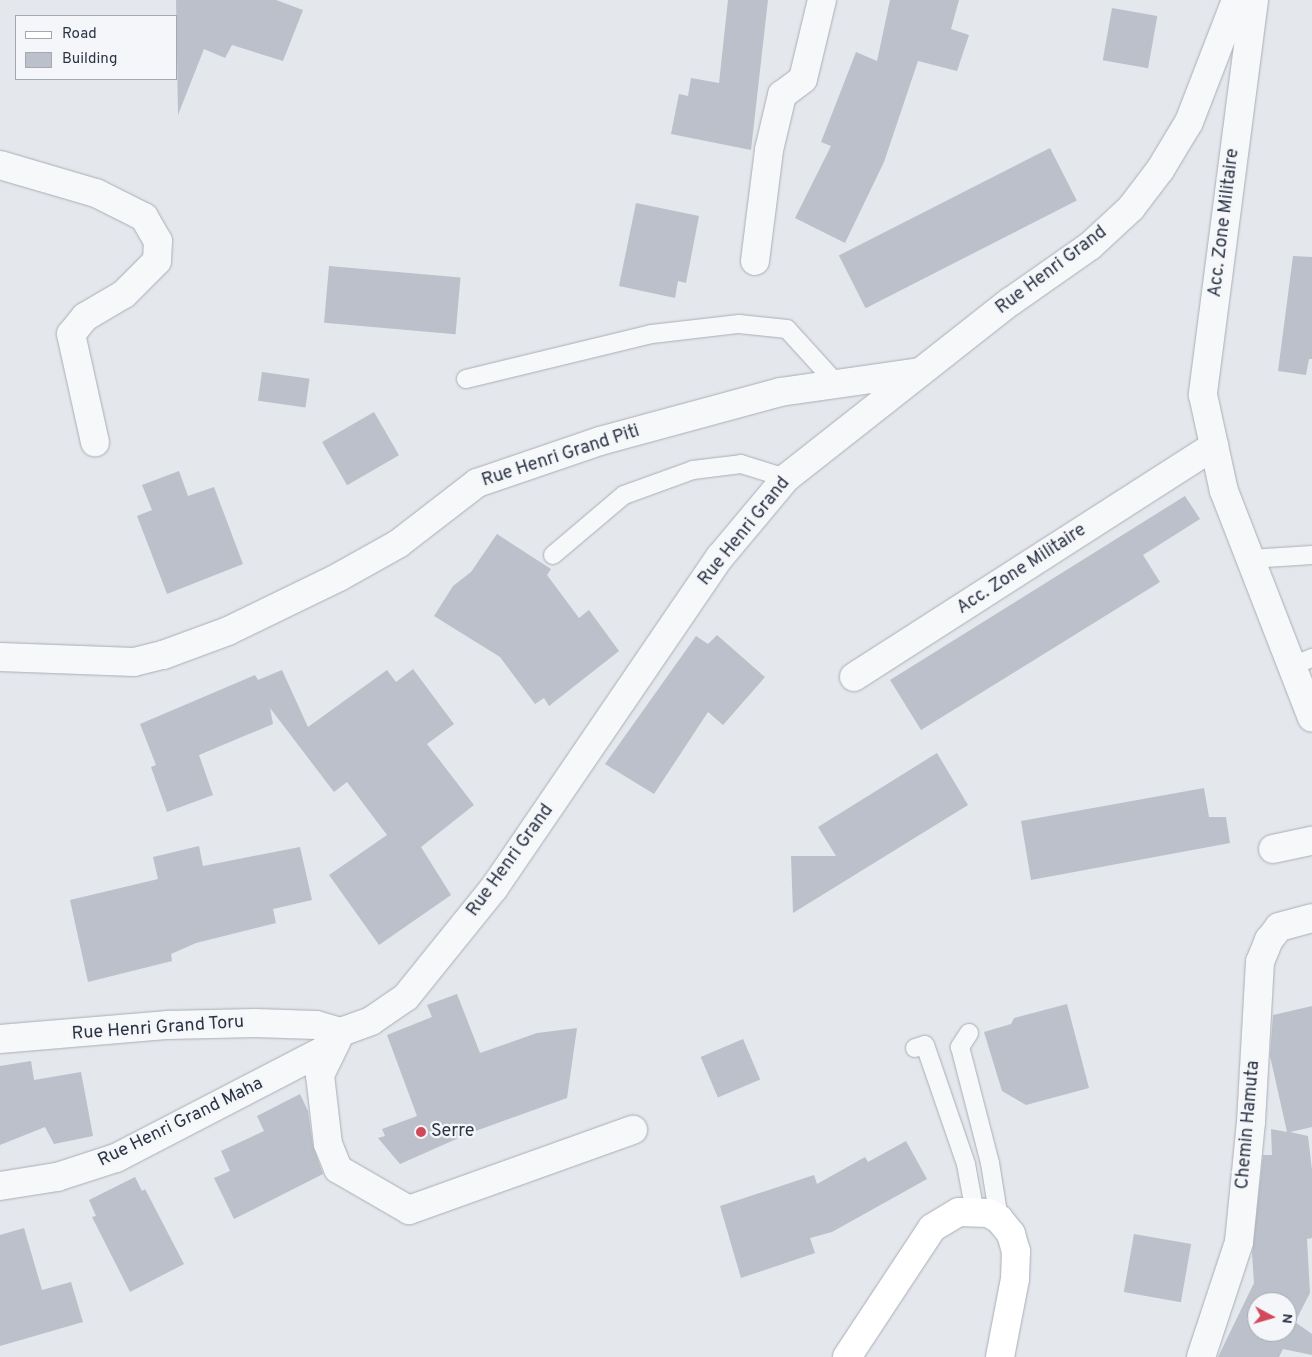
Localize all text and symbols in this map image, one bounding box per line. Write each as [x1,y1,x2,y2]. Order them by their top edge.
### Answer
legend [15,15,178,80]
text: Road [62,25,97,44]
text: Building [62,50,117,69]
street label: Acc. Zone Militaire [1205,147,1245,299]
street label: Rue Henri Grand [992,222,1112,320]
street label: Rue Henri Grand Piti [479,421,643,493]
street label: Rue Henri Grand [695,473,795,591]
street label: Acc. Zone Militaire [953,520,1091,620]
street label: Rue Henri Grand [463,801,559,921]
street label: Rue Henri Grand Toru [71,1012,245,1046]
street label: Chemin Hamuta [1233,1060,1265,1190]
street label: Rue Henri Grand Maha [95,1074,267,1172]
place label: Serre [431,1121,474,1143]
marker: Serre [415,1126,427,1138]
north arrow [1247,1292,1297,1342]
text: N [1277,1313,1295,1324]

